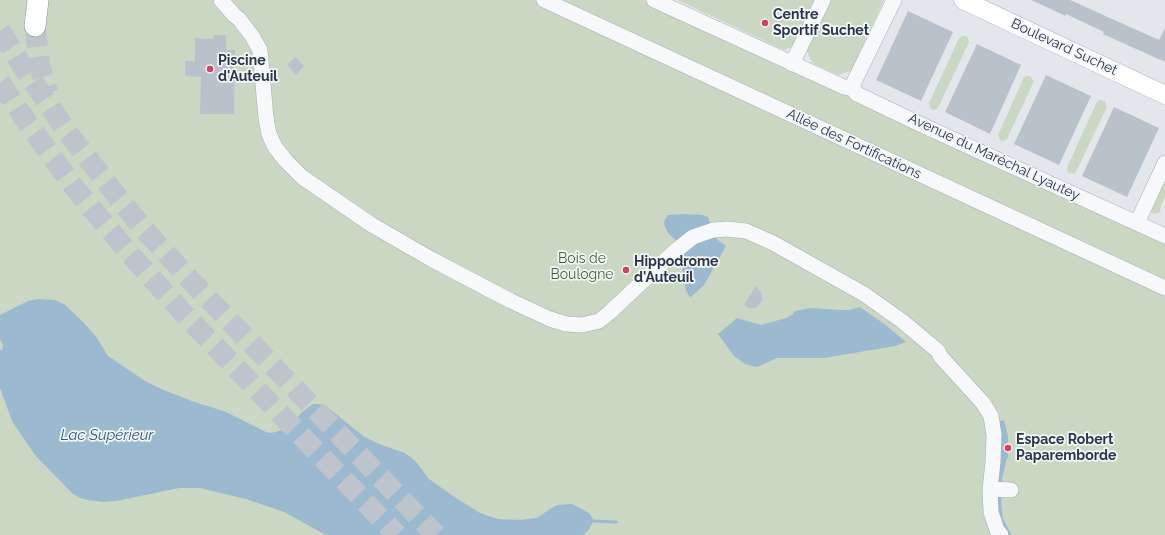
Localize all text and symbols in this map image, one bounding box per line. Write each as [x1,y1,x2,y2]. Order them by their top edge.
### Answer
place label: Centre Sportif Suchet [773,7,869,40]
street label: Boulevard Suchet [1008,15,1120,79]
marker: Centre Sportif Suchet [760,18,770,28]
place label: Piscine d'Auteuil [218,53,278,86]
marker: Piscine d'Auteuil [205,64,215,74]
street label: Allée des Fortifications [784,105,924,183]
street label: Avenue du Maréchal Lyautey [906,110,1082,204]
park label: Bois de Boulogne [550,251,614,284]
place label: Hippodrome d'Auteuil [634,254,718,286]
marker: Hippodrome d'Auteuil [621,265,631,275]
water label: Lac Supérieur [61,426,153,444]
place label: Espace Robert Paparemborde [1016,432,1116,464]
marker: Espace Robert Paparemborde [1003,443,1013,453]

